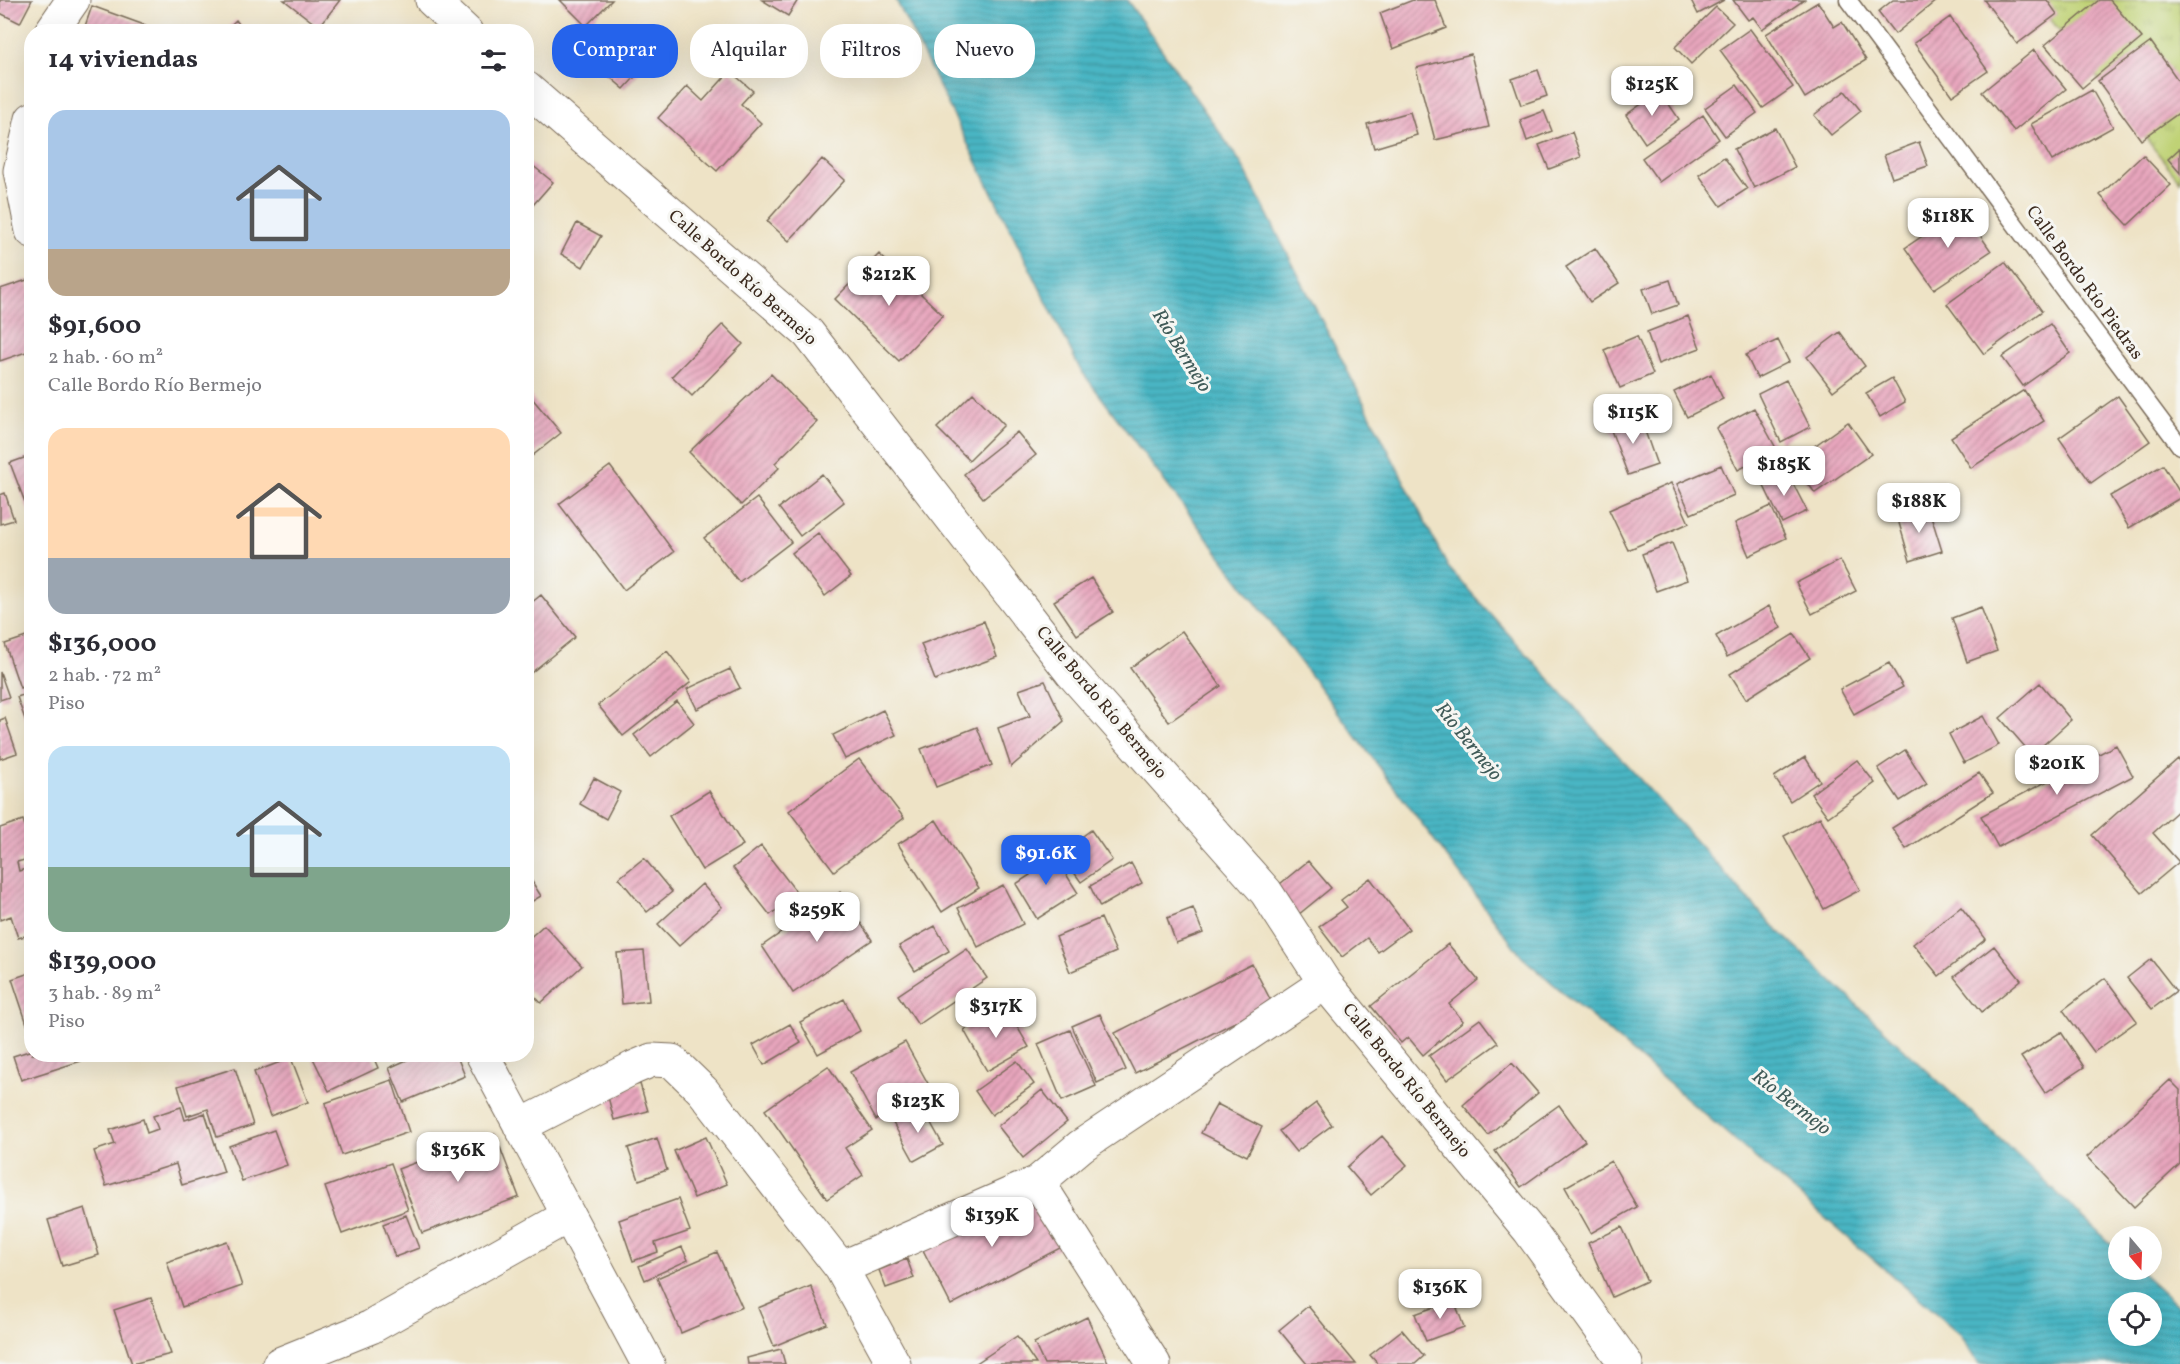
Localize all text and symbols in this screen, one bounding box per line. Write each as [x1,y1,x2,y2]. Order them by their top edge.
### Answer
chip: Comprar [552,24,678,78]
chip: Alquilar [690,24,808,78]
chip: Filtros [820,24,922,78]
chip: Nuevo [934,24,1035,78]
text: 14 viviendas [48,42,198,78]
icon: filters [477,44,510,77]
pin: $125K [1610,66,1694,117]
text: $125K [1625,71,1679,99]
icon: home [225,149,333,257]
pin: $118K [1906,198,1990,249]
street label: Calle Bordo Río Piedras [2020,201,2148,365]
text: $118K [1922,203,1974,231]
street label: Calle Bordo Río Bermejo [662,204,822,352]
pin: $212K [847,256,931,307]
text: $212K [862,261,916,289]
water label: Río Bermejo [1144,304,1218,398]
text: $91,600 [48,308,141,344]
text: 2 hab. · 60 m² [48,344,163,372]
text: Calle Bordo Río Bermejo [48,372,262,400]
pin: $115K [1591,394,1675,445]
text: $115K [1607,399,1659,427]
pin: $185K [1742,446,1826,497]
text: $185K [1757,451,1811,479]
icon: home [225,467,333,575]
pin: $188K [1877,483,1961,534]
text: $188K [1891,488,1947,516]
street label: Calle Bordo Río Bermejo [1030,621,1172,785]
text: $136,000 [48,626,157,662]
text: 2 hab. · 72 m² [48,662,161,690]
text: Piso [48,690,85,718]
water label: Río Bermejo [1428,697,1508,787]
pin: $201K [2015,745,2099,796]
text: $201K [2029,750,2085,778]
icon: home [225,785,333,893]
pin: $91.6K [997,835,1095,886]
text: $91.6K [1015,840,1077,868]
pin: $259K [775,892,859,943]
text: $259K [789,897,845,925]
text: $139,000 [48,944,156,980]
text: 3 hab. · 89 m² [48,980,161,1008]
pin: $317K [954,988,1038,1039]
text: $317K [969,993,1023,1021]
street label: Calle Bordo Río Bermejo [1336,998,1476,1164]
text: Piso [48,1008,85,1036]
water label: Río Bermejo [1746,1063,1836,1143]
pin: $123K [876,1083,960,1134]
text: $123K [891,1088,945,1116]
pin: $136K [416,1132,500,1183]
text: $136K [431,1137,485,1165]
pin: $139K [950,1197,1034,1248]
text: $139K [965,1202,1019,1230]
north arrow [2108,1226,2162,1280]
map controls [2108,1226,2162,1346]
pin: $136K [1398,1269,1482,1320]
text: $136K [1413,1274,1467,1302]
button: locate [2108,1292,2162,1346]

